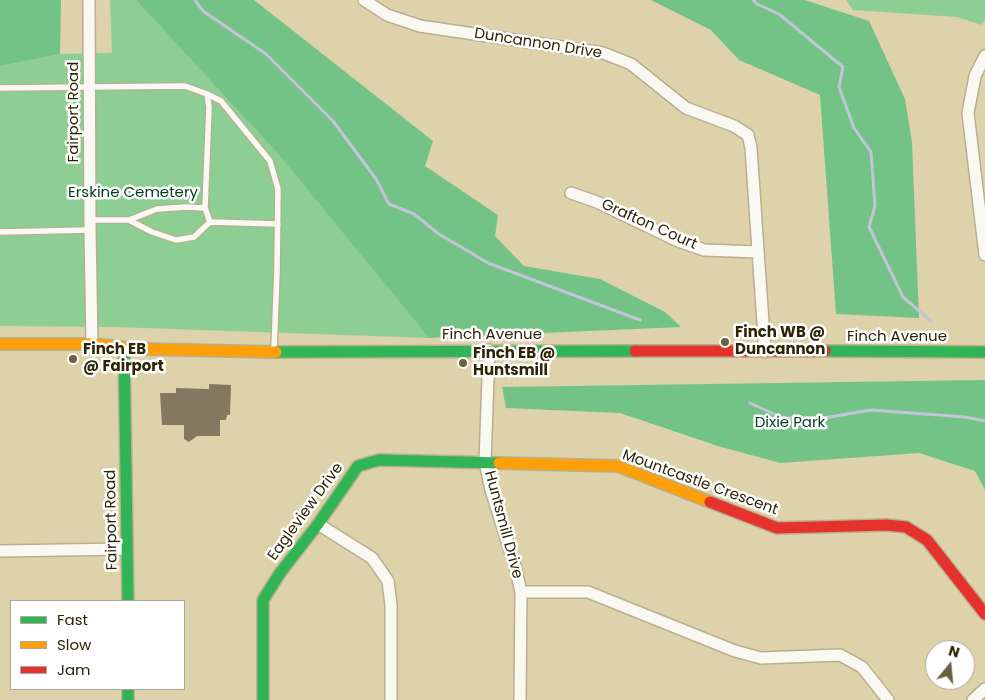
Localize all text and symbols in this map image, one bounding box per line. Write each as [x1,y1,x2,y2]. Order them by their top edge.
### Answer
street label: Duncannon Drive [473,25,603,63]
street label: Fairport Road [65,62,83,162]
park label: Erskine Cemetery [68,184,198,202]
street label: Grafton Court [598,196,700,254]
place label: Finch WB @ Duncannon [735,324,825,359]
street label: Finch Avenue [442,326,542,344]
street label: Finch Avenue [847,328,947,346]
marker: Finch WB @ Duncannon [719,336,731,348]
place label: Finch EB @ Fairport [83,341,164,376]
place label: Finch EB @ Huntsmill [473,345,555,380]
marker: Finch EB @ Fairport [67,353,79,365]
marker: Finch EB @ Huntsmill [457,357,469,369]
park label: Dixie Park [755,414,825,432]
street label: Mountcastle Crescent [620,446,780,520]
street label: Eagleview Drive [265,460,347,564]
street label: Fairport Road [102,469,122,571]
street label: Huntsmill Drive [480,469,526,581]
legend [10,600,185,690]
text: Fast [57,609,88,630]
text: Slow [57,634,91,655]
north arrow [925,640,975,690]
text: N [946,641,962,663]
text: Jam [57,659,91,680]

